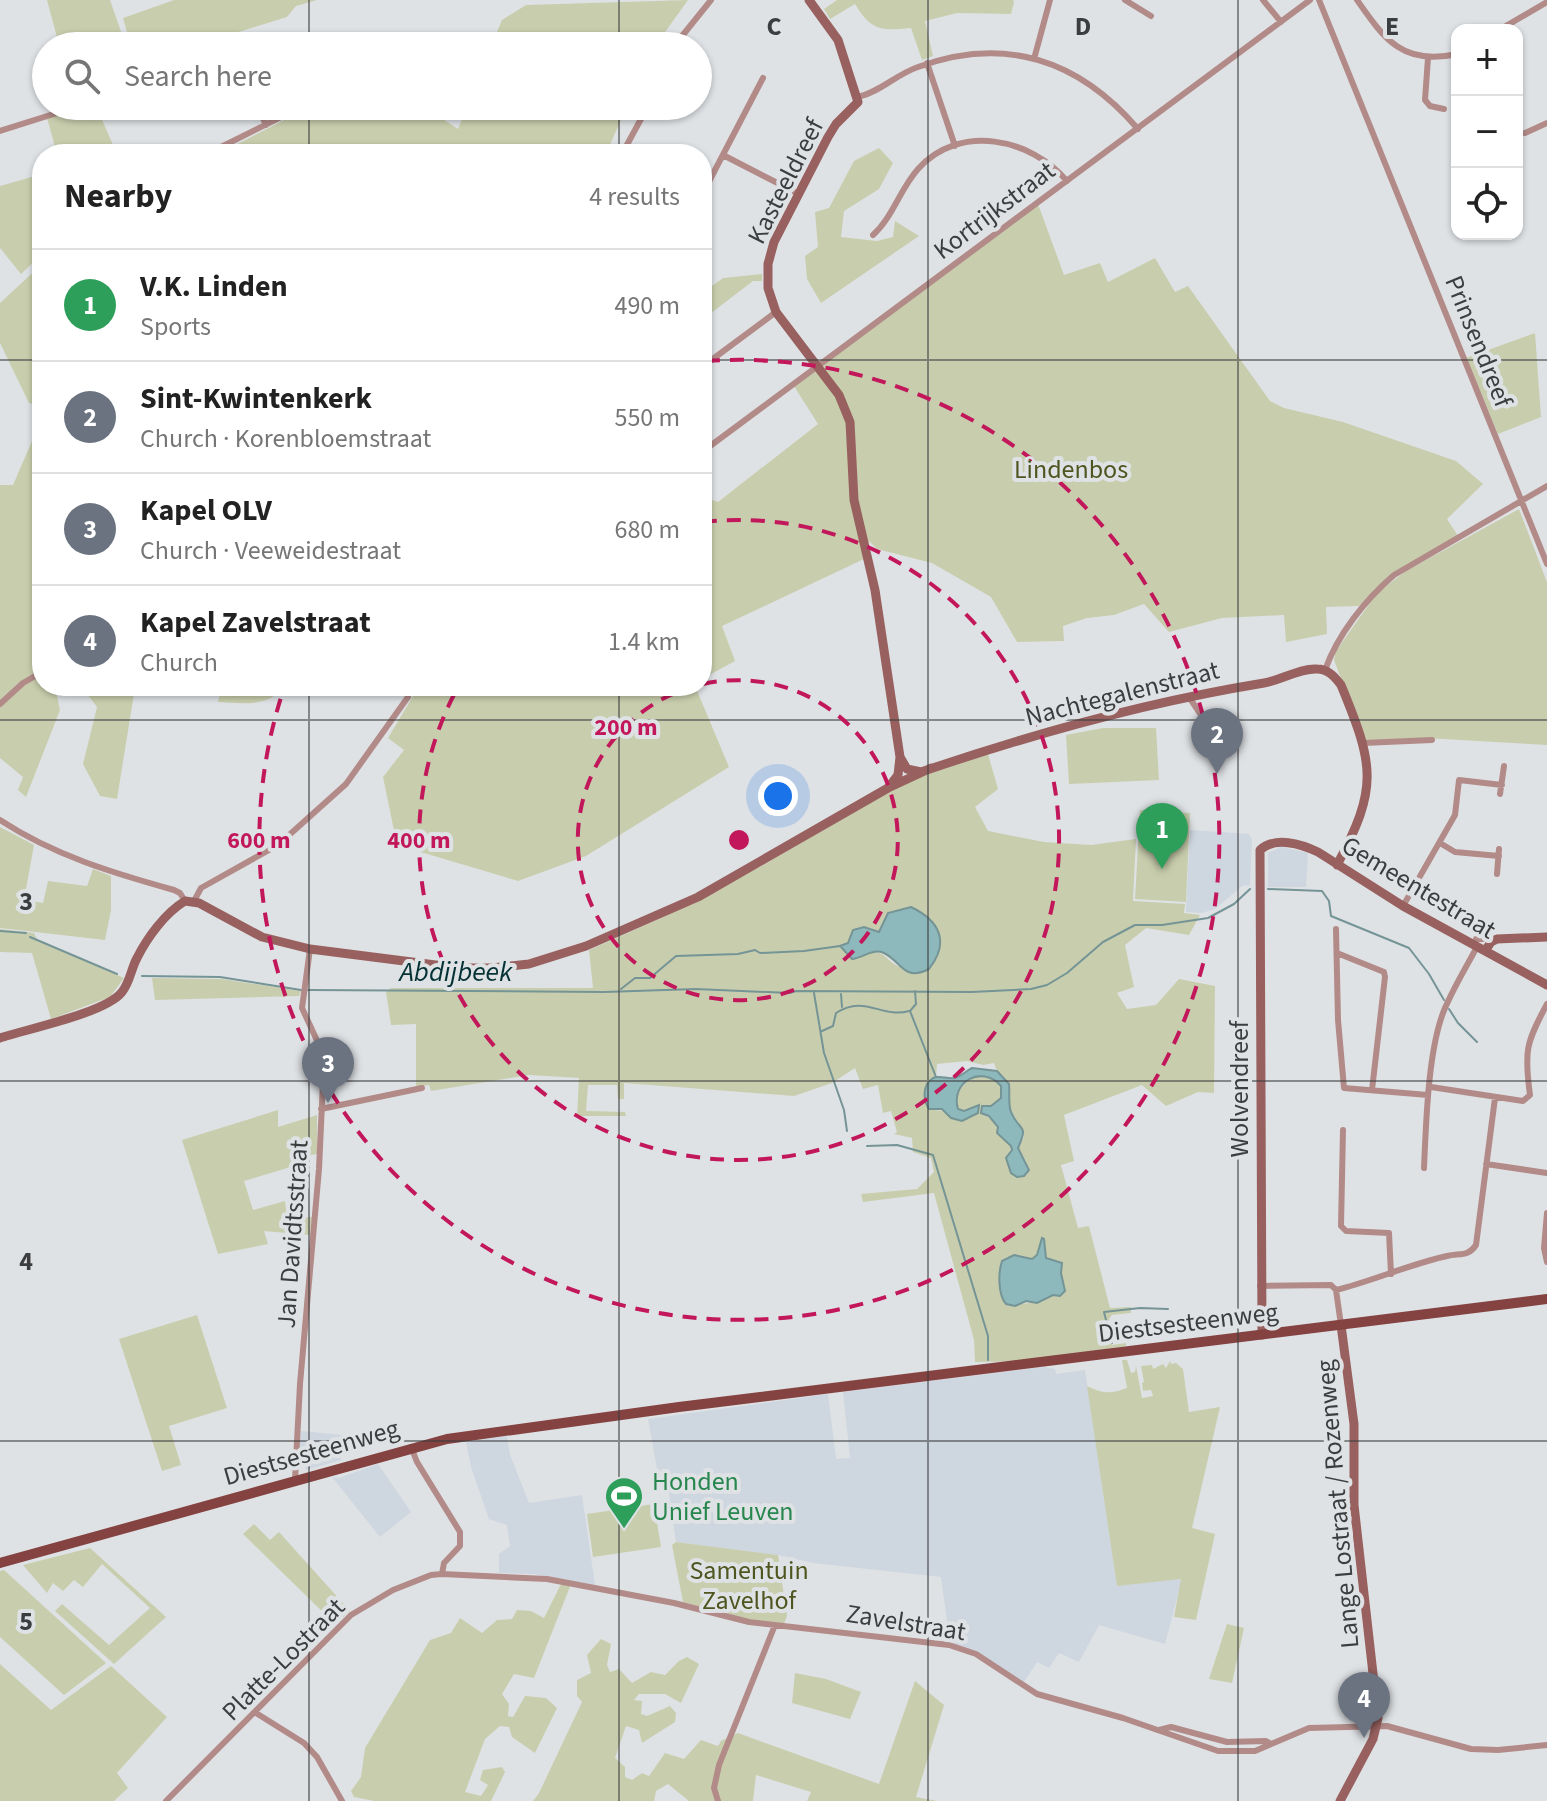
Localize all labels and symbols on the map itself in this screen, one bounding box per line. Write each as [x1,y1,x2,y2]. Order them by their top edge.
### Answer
text: C [766,8,782,45]
text: D [1075,8,1091,45]
text: E [1385,8,1399,45]
street label: Kasteeldreef [738,111,833,250]
street label: Kortrijkstraat [926,152,1063,268]
street label: Prinsendreef [1435,270,1522,414]
park label: Lindenbos [1014,451,1128,488]
street label: Nachtegalenstraat [1021,651,1223,735]
pin: 2 [1191,708,1243,774]
text: 200 m [594,710,658,745]
your location [758,776,798,816]
pin: 1 [1136,803,1188,869]
text: 600 m [227,823,291,858]
text: 400 m [387,823,451,858]
centre of rings [725,826,753,854]
street label: Gemeentestraat [1335,827,1503,948]
text: 3 [19,883,33,920]
water label: Abdijbeek [398,952,513,992]
street label: Wolvendreef [1221,1019,1258,1157]
pin: 3 [302,1037,354,1103]
street label: Jan Davidtsstraat [267,1138,318,1329]
text: 4 [19,1243,33,1280]
street label: Diestsesteenweg [1096,1293,1280,1352]
street label: Lange Lostraat / Rozenweg [1306,1358,1369,1650]
street label: Diestsesteenweg [219,1410,403,1495]
place label: Honden Unief Leuven [652,1463,794,1530]
sports icon: Honden Unief Leuven [603,1475,645,1530]
park label: Samentuin Zavelhof [689,1552,809,1619]
street label: Platte-Lostraat [213,1589,353,1729]
street label: Zavelstraat [844,1595,969,1650]
text: 5 [19,1603,33,1640]
pin: 4 [1338,1672,1390,1738]

